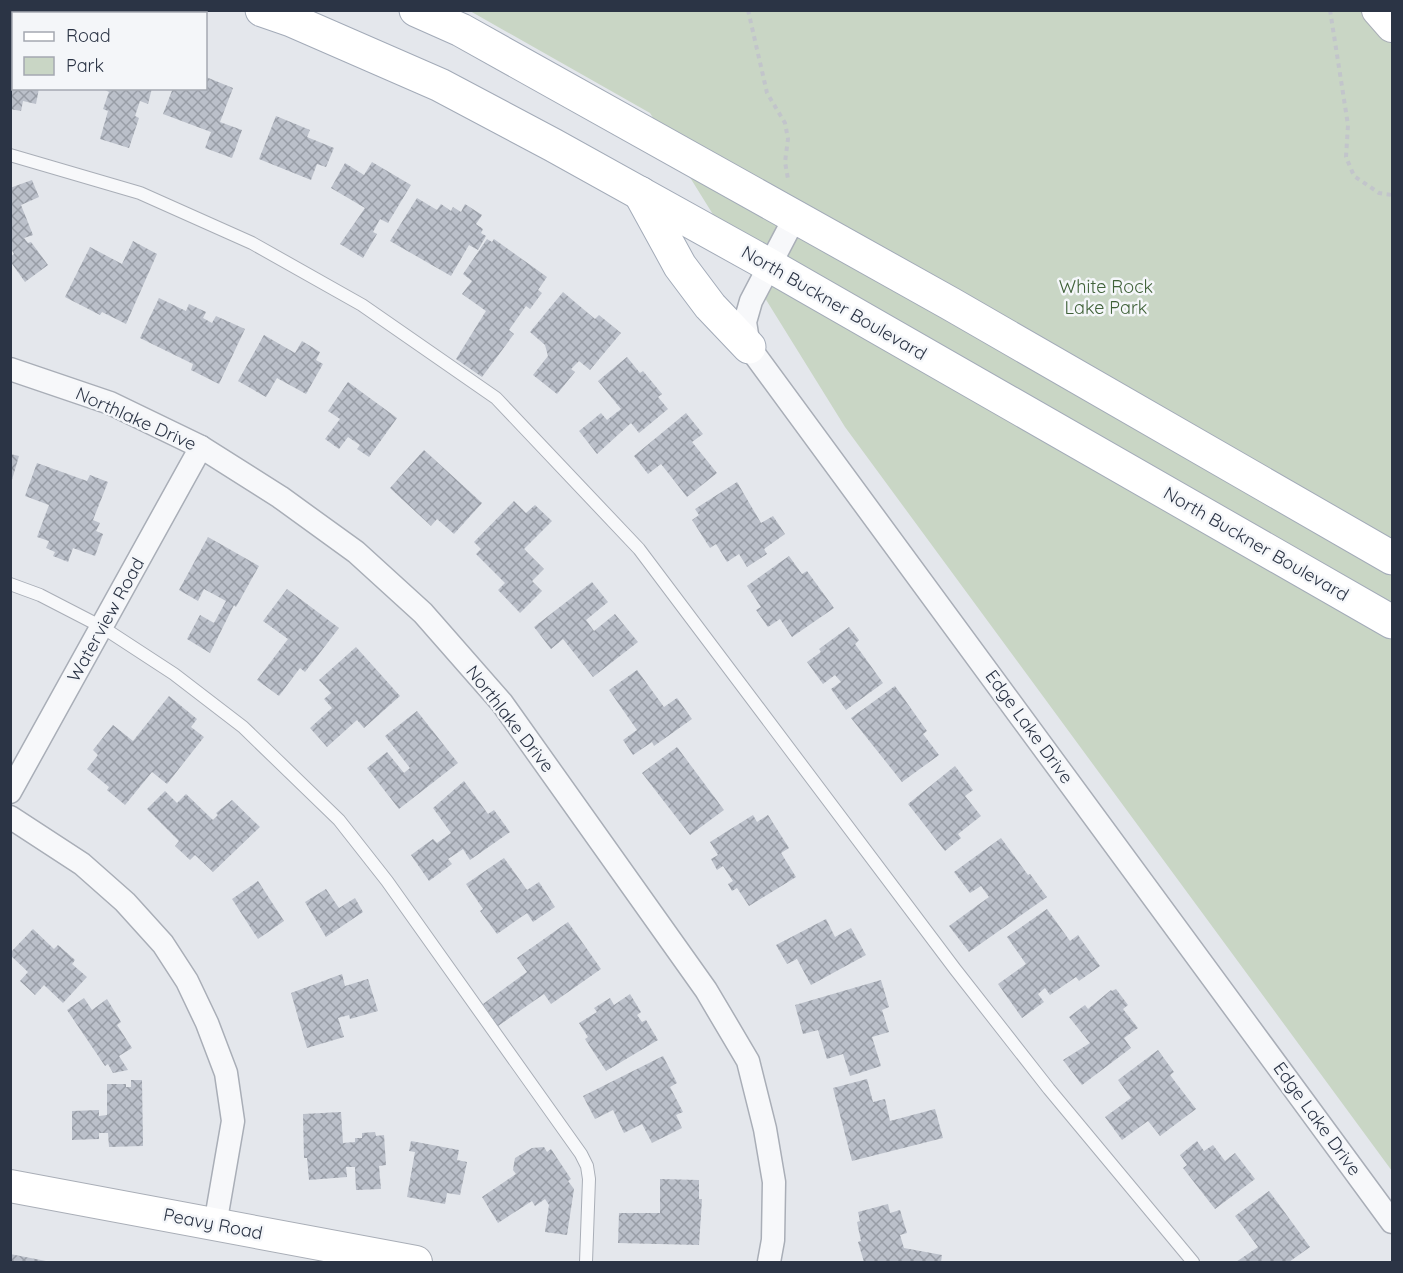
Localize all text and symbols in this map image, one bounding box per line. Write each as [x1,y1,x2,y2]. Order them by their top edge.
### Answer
legend [12,12,207,90]
text: Road [66,24,111,47]
text: Park [66,54,104,77]
street label: North Buckner Boulevard [737,240,931,365]
park label: White Rock Lake Park [1059,275,1153,319]
street label: Northlake Drive [72,382,200,455]
street label: North Buckner Boulevard [1159,481,1353,606]
street label: Waterview Road [62,553,149,686]
street label: Northlake Drive [461,660,559,777]
street label: Edge Lake Drive [980,665,1078,788]
street label: Edge Lake Drive [1268,1057,1366,1180]
street label: Peavy Road [161,1203,265,1244]

